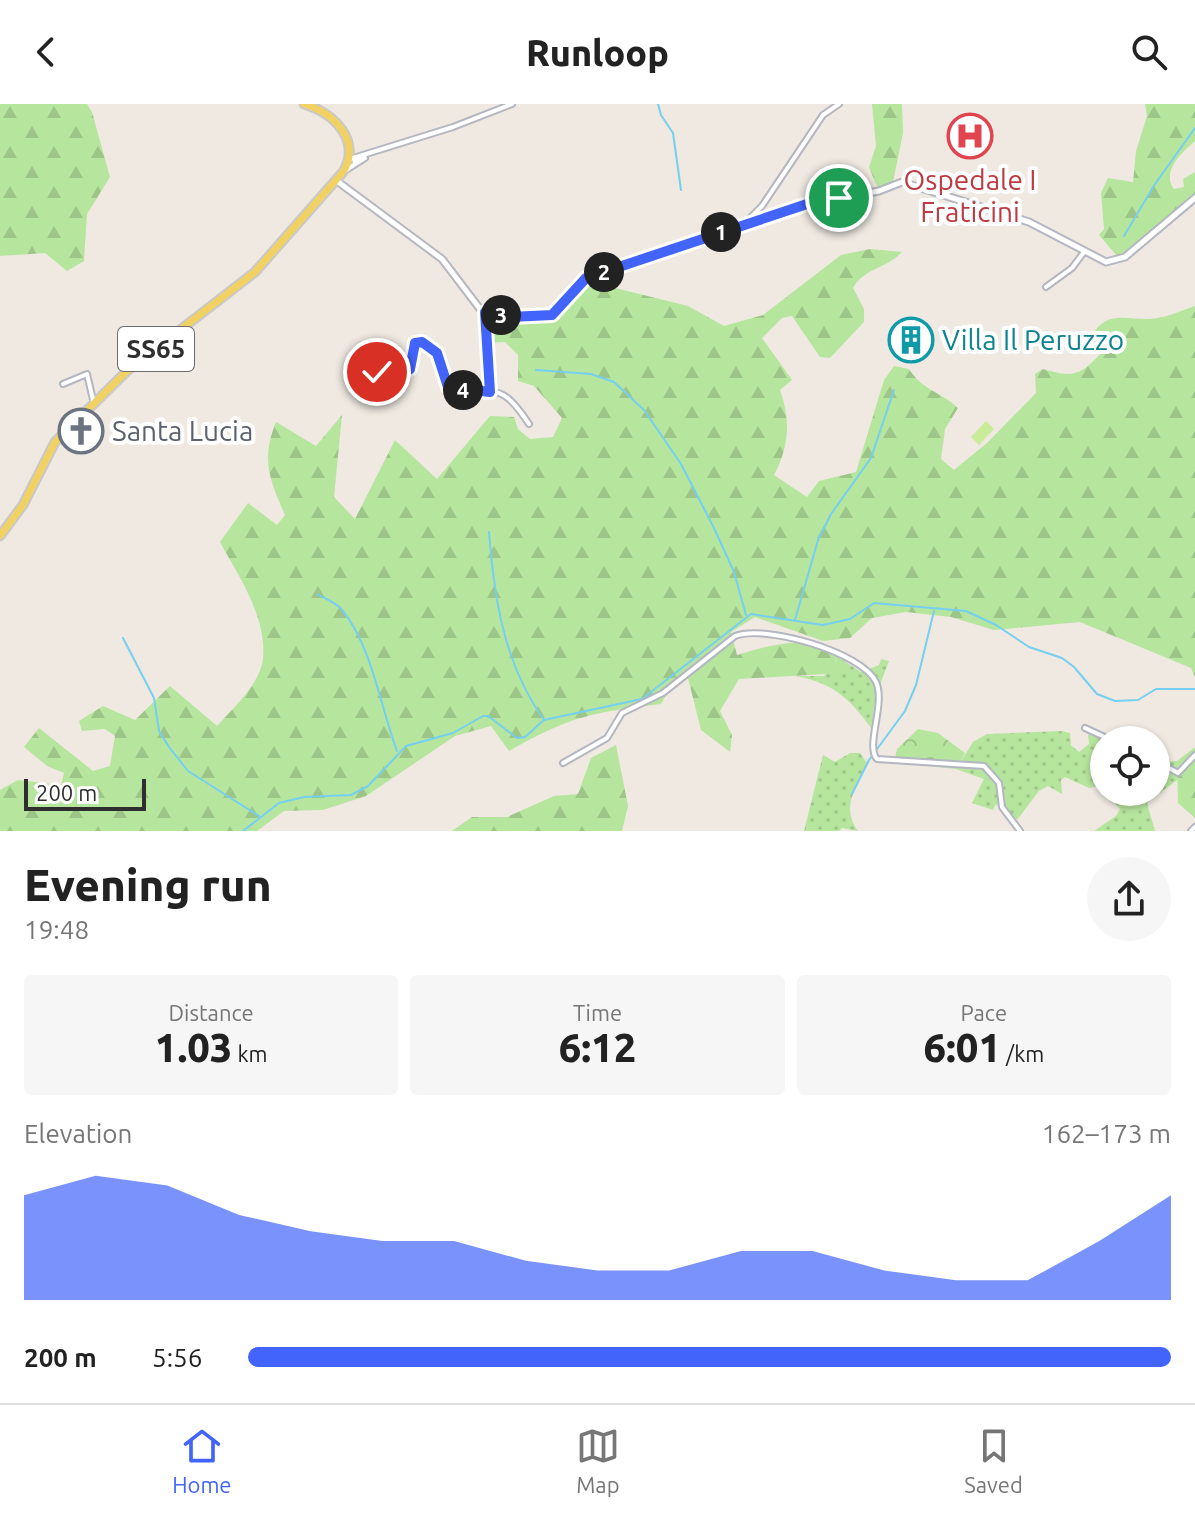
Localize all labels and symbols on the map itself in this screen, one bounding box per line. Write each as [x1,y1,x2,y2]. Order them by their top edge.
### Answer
hospital icon: Ospedale I Fraticini [946,112,994,160]
pin [805,164,873,232]
place label: Ospedale I Fraticini [904,164,1036,227]
pin: 1 [701,212,741,252]
pin: 2 [584,252,624,292]
pin: 3 [481,295,521,335]
building icon: Villa Il Peruzzo [887,316,935,364]
place label: Villa Il Peruzzo [942,324,1124,355]
road number: SS65 [118,327,194,371]
pin [343,338,411,406]
pin: 4 [443,370,483,410]
church icon: Santa Lucia [57,407,105,455]
place label: Santa Lucia [112,415,253,446]
scale bar [24,775,146,811]

